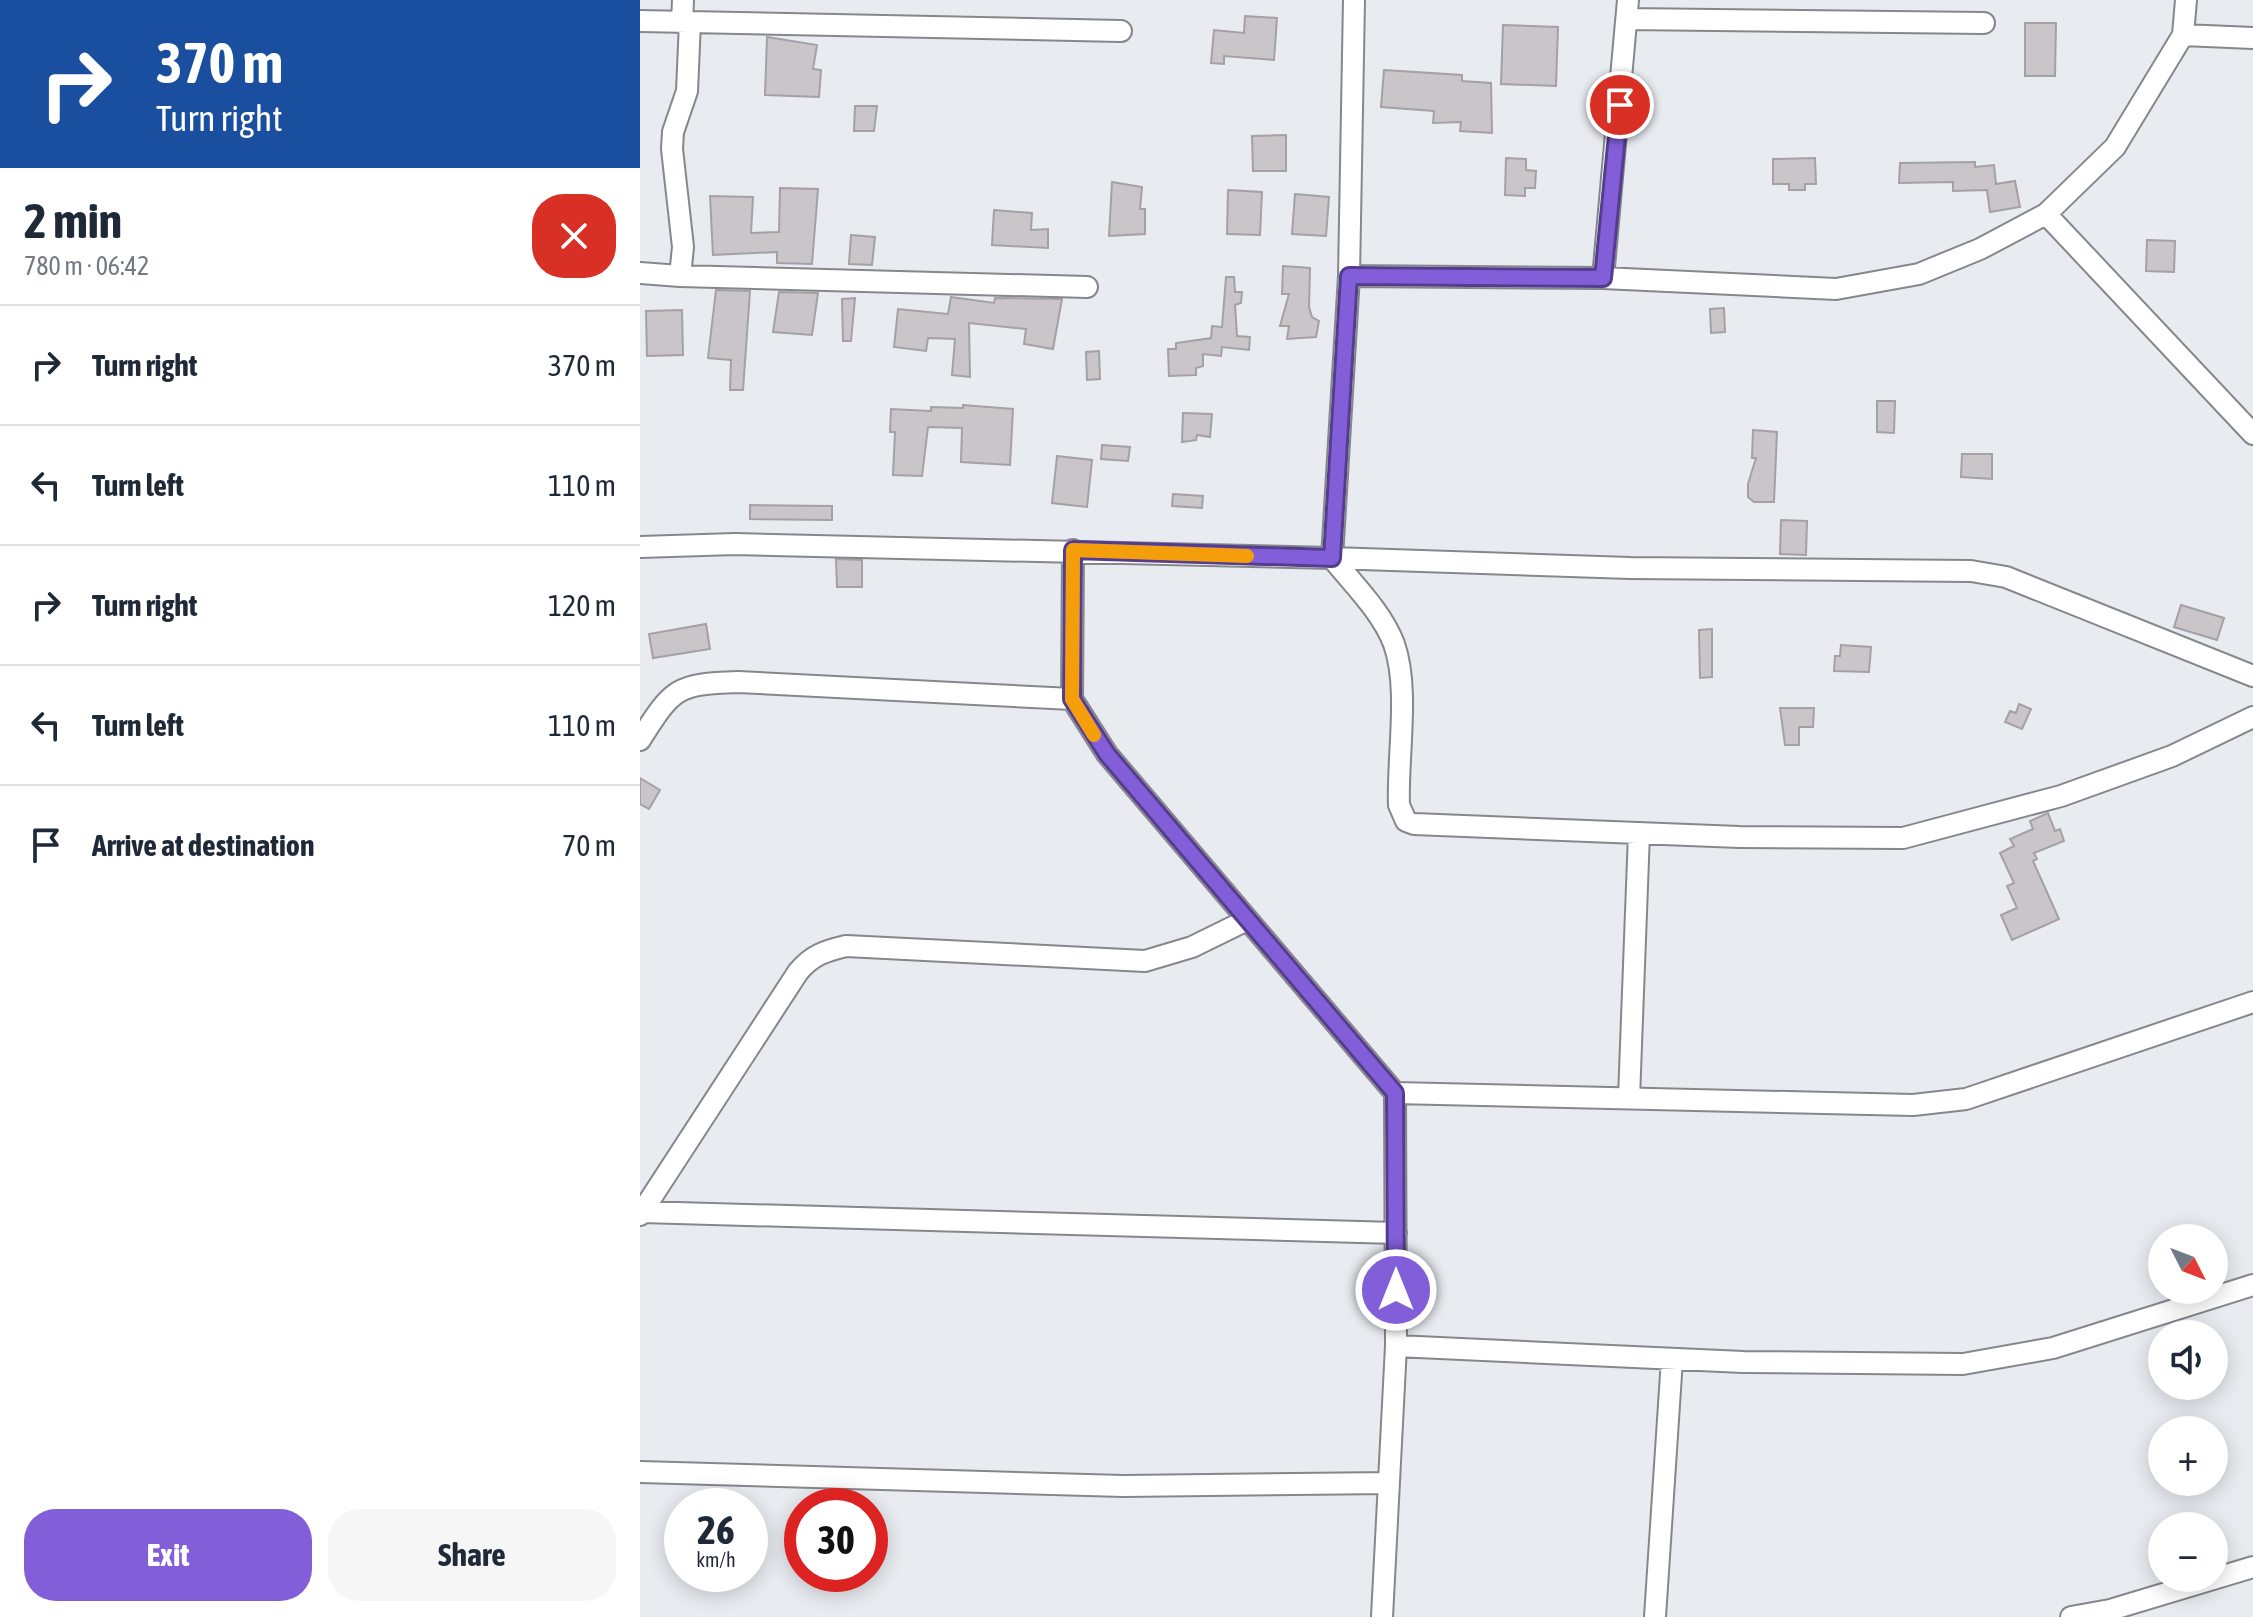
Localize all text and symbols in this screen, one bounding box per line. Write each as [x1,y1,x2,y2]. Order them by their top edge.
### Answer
text: 370 m [156,31,283,95]
icon: right [24,32,128,136]
pin [1586,71,1654,139]
icon: arrive [1598,83,1642,127]
text: Turn right [156,97,283,139]
text: 2 min [24,193,122,248]
button: close [532,194,616,278]
text: 780 m · 06:42 [24,251,149,281]
icon: right [24,343,68,387]
text: Turn right [92,348,198,382]
text: 370 m [548,348,616,382]
icon: left [24,463,68,507]
text: Turn left [92,468,184,502]
text: 110 m [548,468,616,502]
icon: right [24,583,68,627]
text: Turn right [92,588,198,622]
text: 120 m [548,588,616,622]
icon: left [24,703,68,747]
text: Turn left [92,708,184,742]
text: 110 m [548,708,616,742]
icon: arrive [24,823,68,867]
text: Arrive at destination [92,828,314,862]
text: 70 m [562,828,616,862]
north arrow [2148,1224,2228,1304]
map controls [2148,1224,2228,1592]
position arrow [1354,1248,1438,1332]
button: sound [2148,1320,2228,1400]
button: + [2148,1416,2228,1496]
speed limit sign: 30 [784,1488,888,1592]
text: 26 [697,1507,735,1552]
button: Exit [24,1509,312,1601]
button: Share [328,1509,616,1601]
button: − [2148,1512,2228,1592]
text: km/h [696,1548,736,1571]

